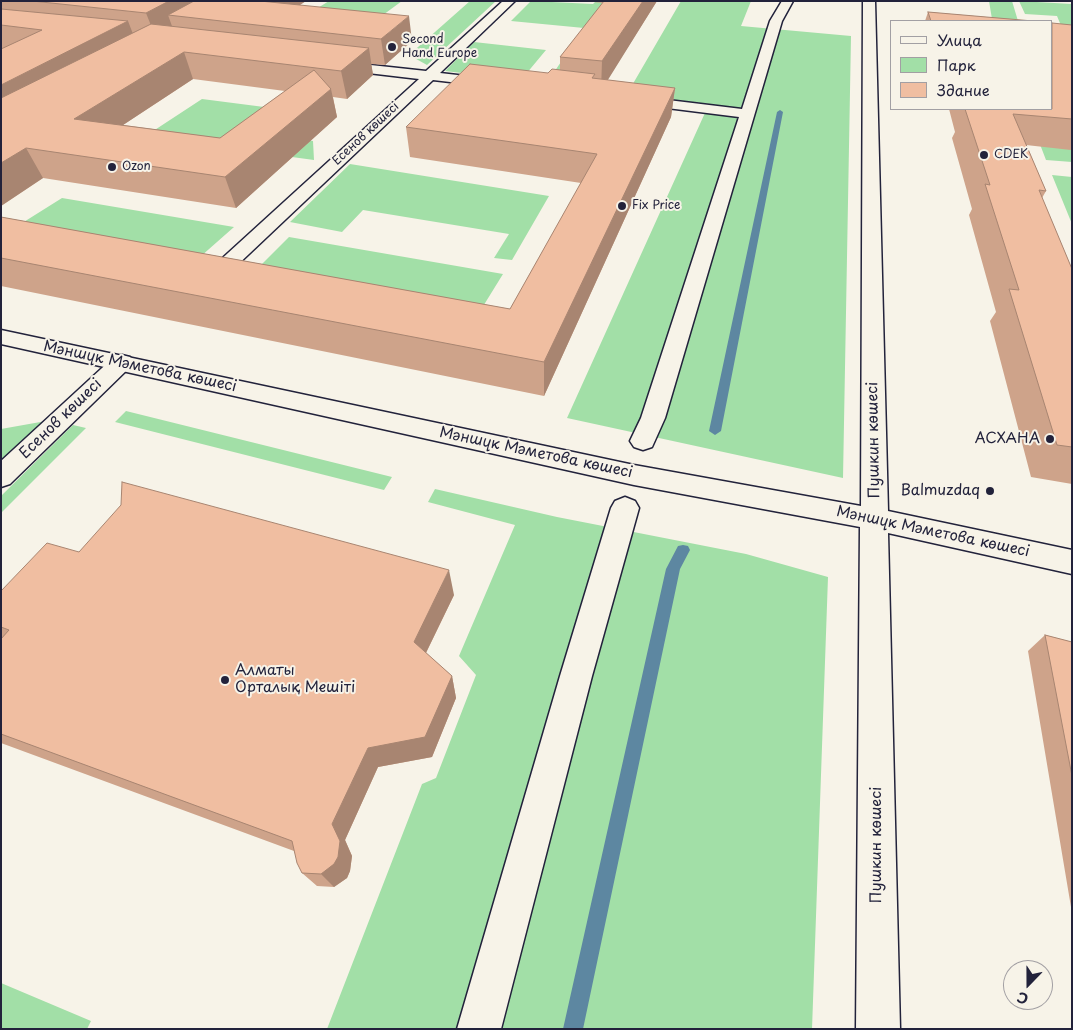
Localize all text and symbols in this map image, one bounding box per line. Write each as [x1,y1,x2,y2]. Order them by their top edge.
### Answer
legend [890,20,1053,110]
text: Улица [937,28,982,51]
place label: Second Hand Europe [402,33,477,61]
marker: Second Hand Europe [386,41,398,53]
text: Парк [937,53,976,76]
text: Здание [937,78,990,101]
street label: Есенов көшесі [330,100,402,168]
place label: CDEK [994,148,1028,162]
marker: CDEK [978,149,990,161]
place label: Ozon [122,160,151,174]
marker: Ozon [106,161,118,173]
place label: Fix Price [632,199,680,213]
marker: Fix Price [616,200,628,212]
street label: Мәншүк Мәметова көшесі [42,338,238,396]
street label: Есенов көшесі [16,375,106,463]
street label: Пушкин көшесі [864,382,884,498]
street label: Мәншүк Мәметова көшесі [438,424,634,482]
place label: ACXAHA [975,430,1040,448]
marker: ACXAHA [1044,433,1056,445]
place label: Balmuzdaq [901,482,980,500]
marker: Balmuzdaq [984,485,996,497]
street label: Мәншүк Мәметова көшесі [835,503,1031,561]
place label: Алматы Орталық Мешіті [235,662,355,697]
marker: Алматы Орталық Мешіті [219,674,231,686]
street label: Пушкин көшесі [868,787,886,903]
north arrow [1003,960,1053,1010]
text: С [1014,987,1031,1010]

